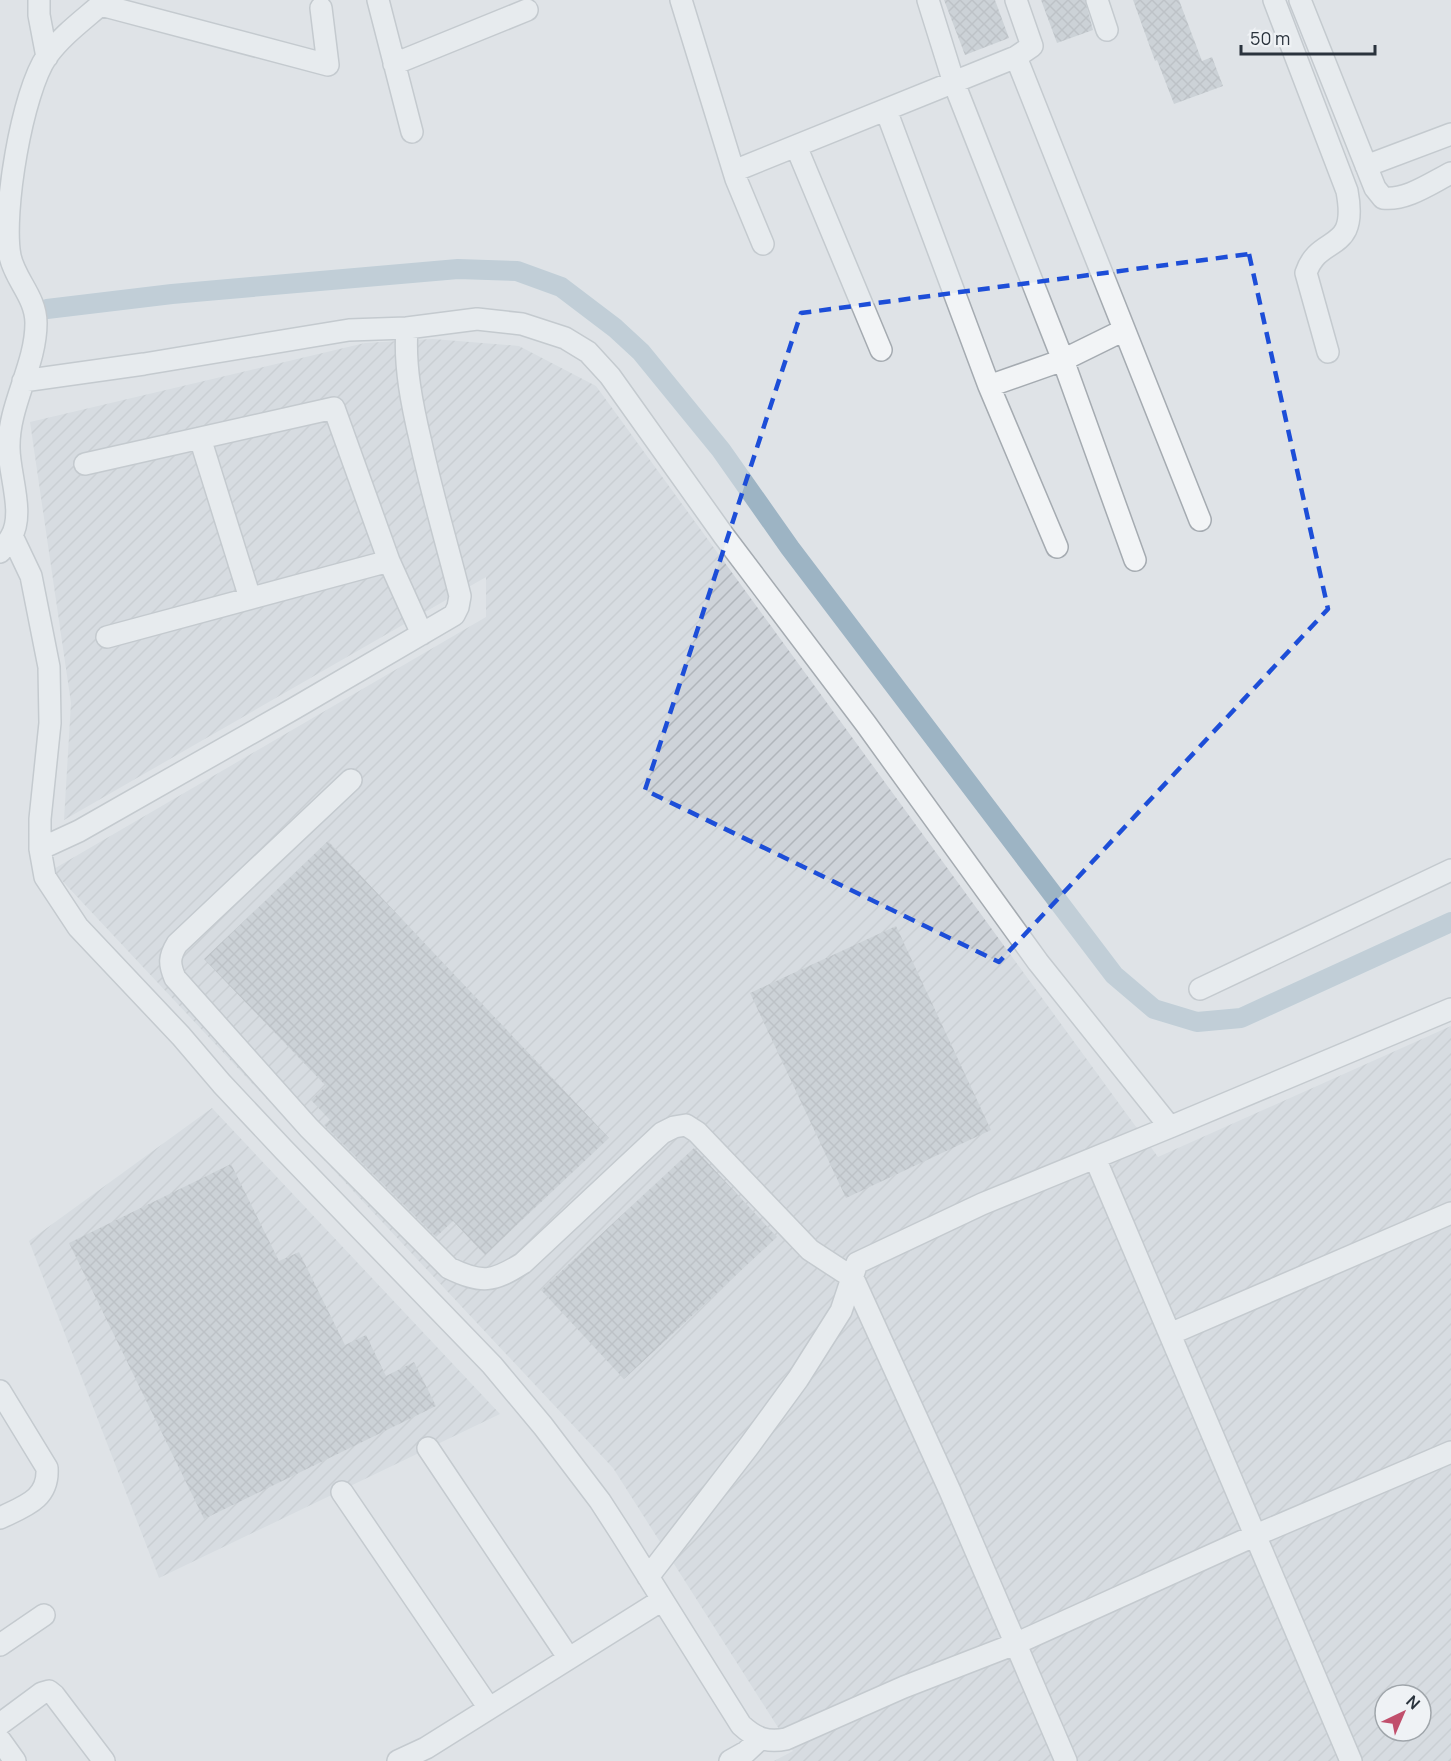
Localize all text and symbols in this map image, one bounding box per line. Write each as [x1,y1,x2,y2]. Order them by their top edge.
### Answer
scale bar [1241,18,1374,56]
text: 50 m [1250,26,1290,50]
north arrow [1373,1683,1433,1743]
text: N [1402,1690,1425,1714]

